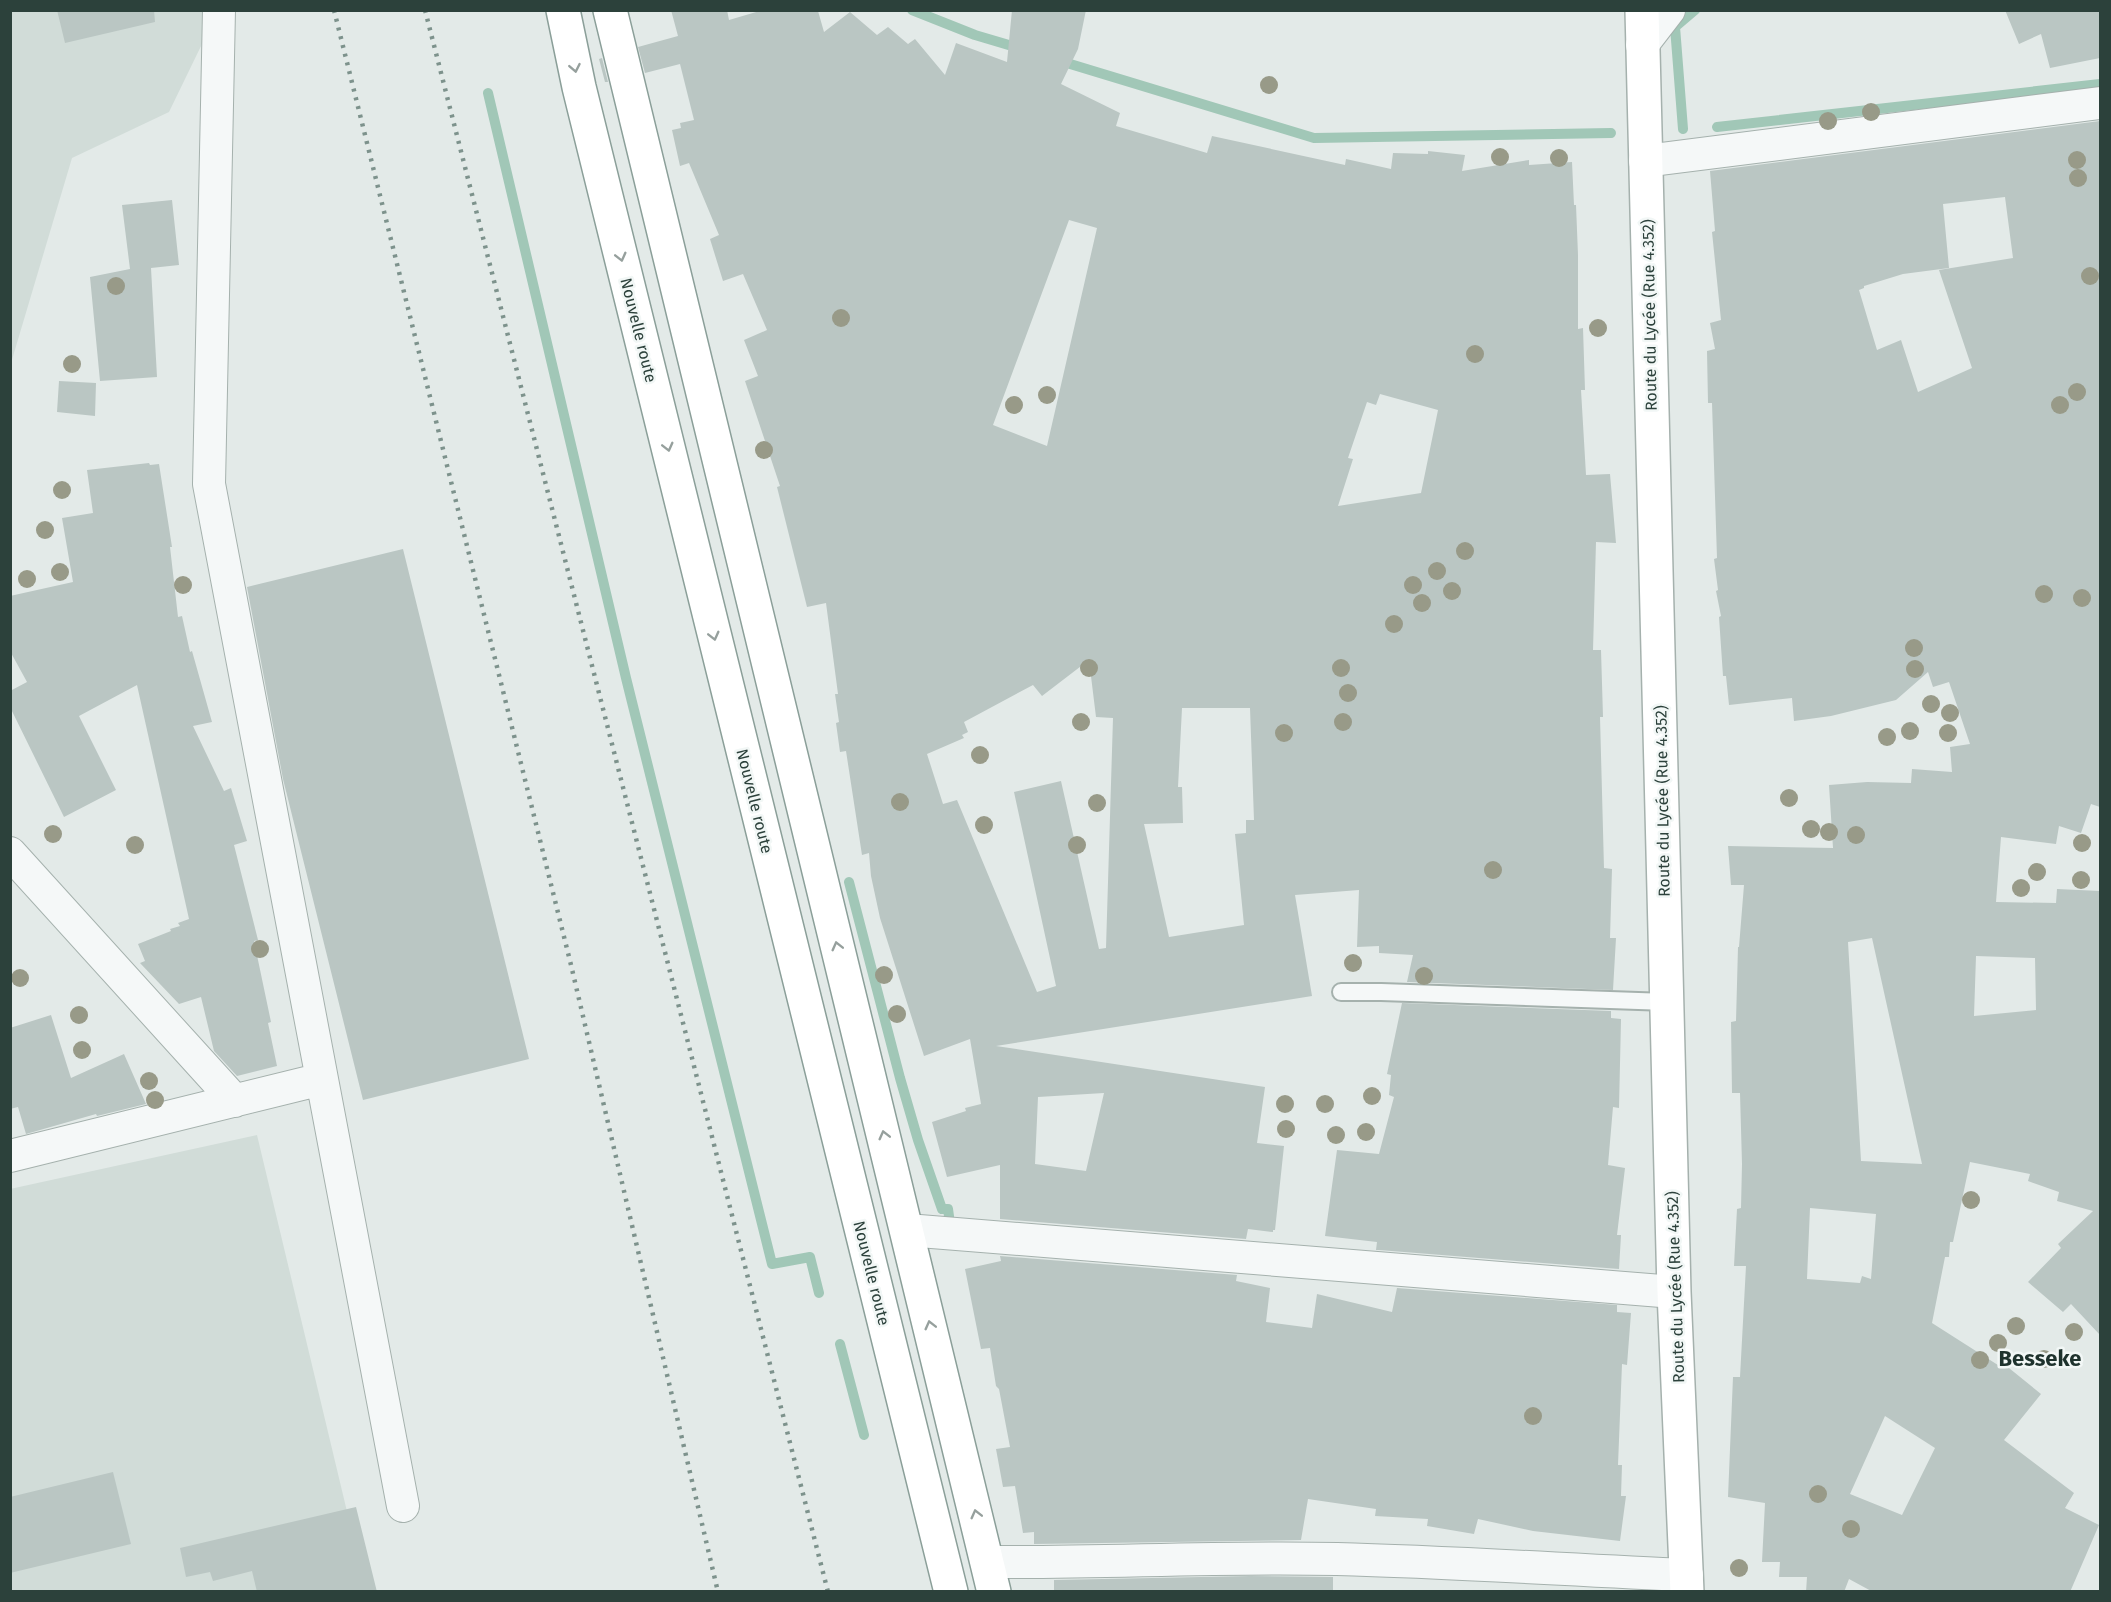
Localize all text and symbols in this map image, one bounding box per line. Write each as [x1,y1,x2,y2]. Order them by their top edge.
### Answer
one-way arrow [568,63,581,73]
street label: Route du Lycée (Rue 4.352) [1638,219,1661,411]
one-way arrow [613,252,626,262]
street label: Nouvelle route [616,276,661,384]
one-way arrow [660,441,673,451]
one-way arrow [707,631,720,641]
street label: Route du Lycée (Rue 4.352) [1651,705,1674,897]
street label: Nouvelle route [732,747,777,855]
one-way arrow [832,941,845,951]
one-way arrow [878,1130,891,1140]
street label: Route du Lycée (Rue 4.352) [1663,1191,1688,1383]
street label: Nouvelle route [849,1219,894,1327]
one-way arrow [924,1320,937,1330]
district label: Besseke [1999,1345,2081,1372]
one-way arrow [970,1509,983,1519]

